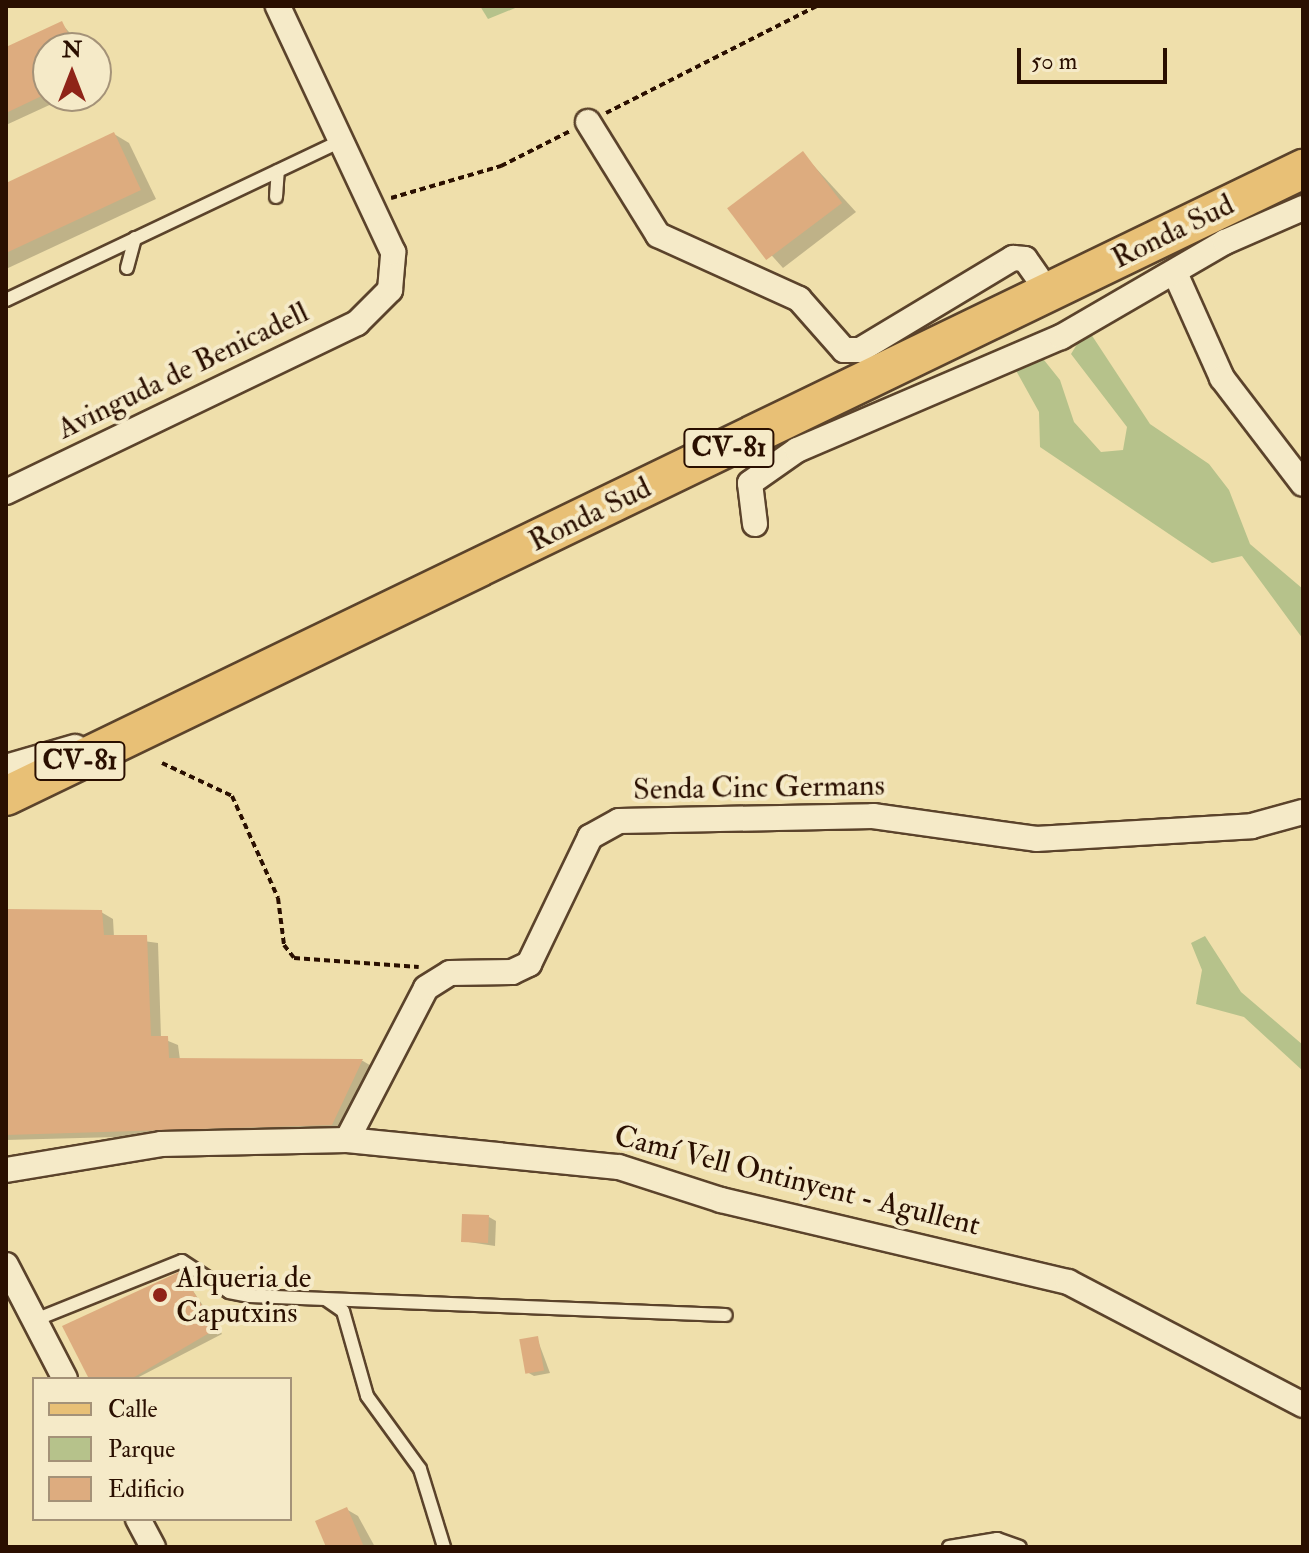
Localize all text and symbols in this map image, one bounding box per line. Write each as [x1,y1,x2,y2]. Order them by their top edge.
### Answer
north arrow [32,32,112,112]
scale bar [1021,32,1171,82]
text: N [62,36,82,64]
text: 50 m [1031,46,1077,77]
street label: Ronda Sud [1106,187,1240,277]
street label: Avinguda de Benicadell [52,295,314,447]
road number: CV-81 [683,424,775,472]
street label: Ronda Sud [523,470,657,560]
road number: CV-81 [34,737,126,785]
street label: Senda Cinc Germans [633,768,885,808]
street label: Camí Vell Ontinyent - Agullent [610,1118,984,1244]
place label: Alqueria de Caputxins [176,1260,311,1330]
marker: Alqueria de Caputxins [151,1286,169,1304]
legend [32,1377,292,1521]
text: Calle [108,1394,158,1425]
text: Parque [108,1434,175,1465]
text: Edificio [108,1474,184,1505]

